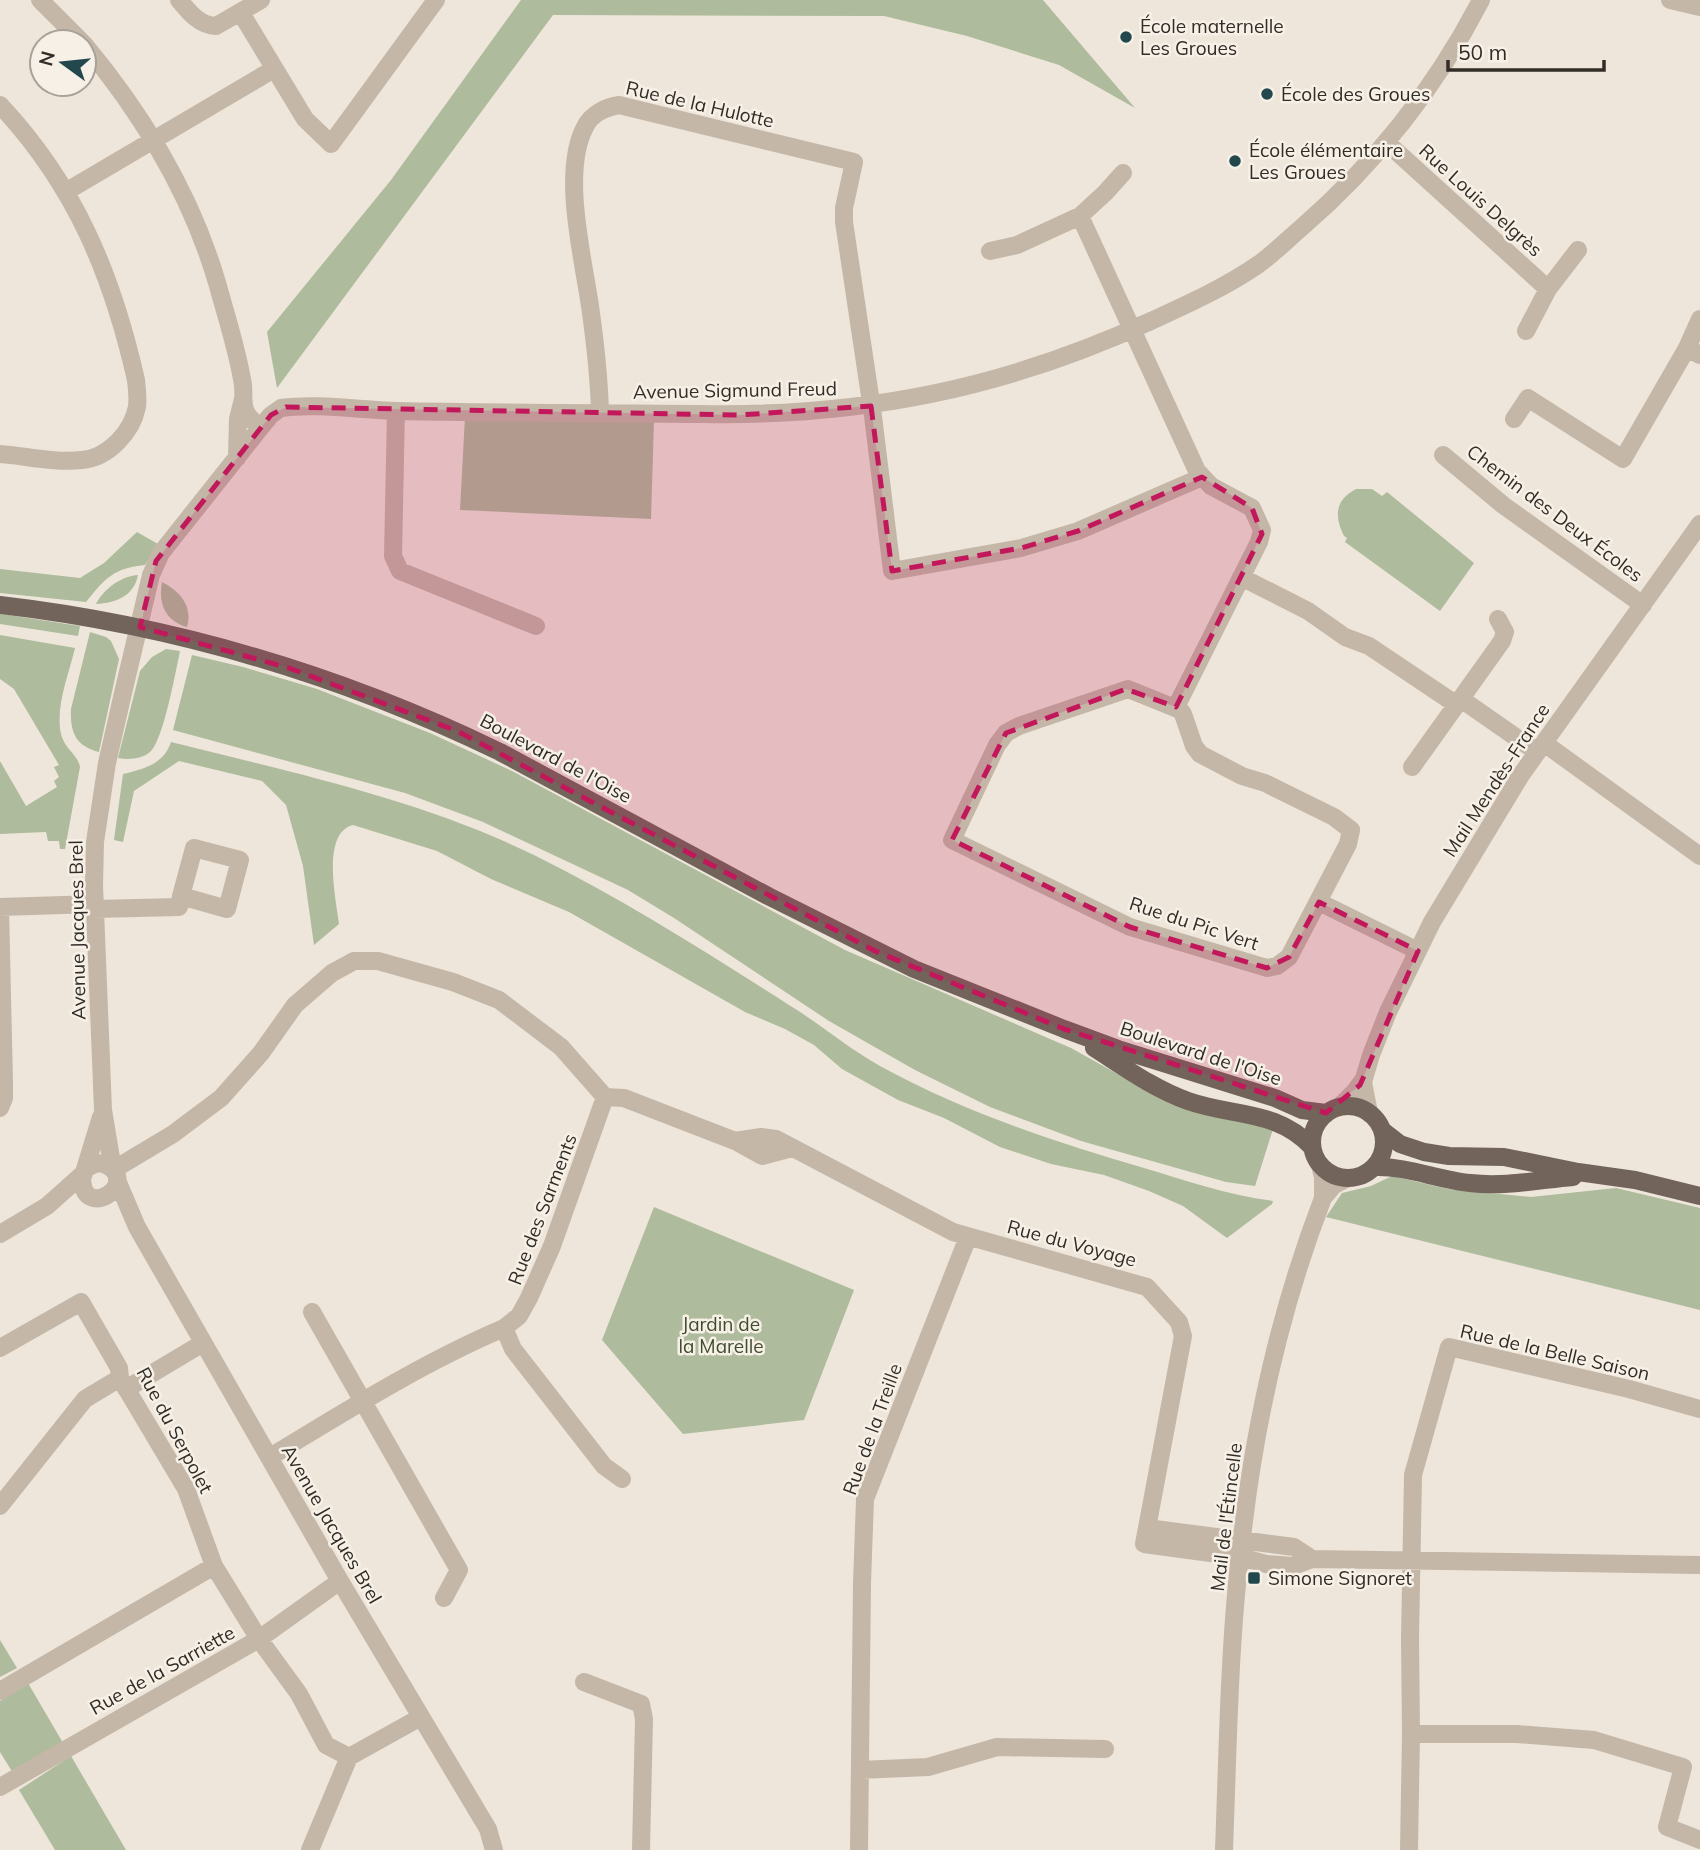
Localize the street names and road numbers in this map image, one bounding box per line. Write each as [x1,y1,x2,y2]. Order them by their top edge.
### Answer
street label: Rue de la Hulotte [624,75,776,133]
street label: Rue Louis Delgrès [1414,138,1548,262]
street label: Avenue Sigmund Freud [633,376,837,404]
street label: Chemin des Deux Écoles [1462,439,1648,587]
street label: Mail Mendès-France [1437,699,1555,861]
street label: Boulevard de l'Oise [476,708,636,808]
street label: Avenue Jacques Brel [63,840,91,1020]
street label: Rue du Pic Vert [1126,891,1262,955]
street label: Boulevard de l'Oise [1117,1016,1285,1090]
street label: Rue des Sarments [502,1130,582,1288]
street label: Rue du Voyage [1005,1214,1139,1272]
street label: Rue de la Belle Saison [1458,1319,1652,1385]
street label: Rue de la Treille [837,1360,907,1498]
street label: Rue du Serpolet [132,1363,219,1498]
street label: Avenue Jacques Brel [277,1440,387,1608]
street label: Mail de l'Étincelle [1205,1441,1247,1593]
street label: Rue de la Sarriette [85,1620,239,1720]

